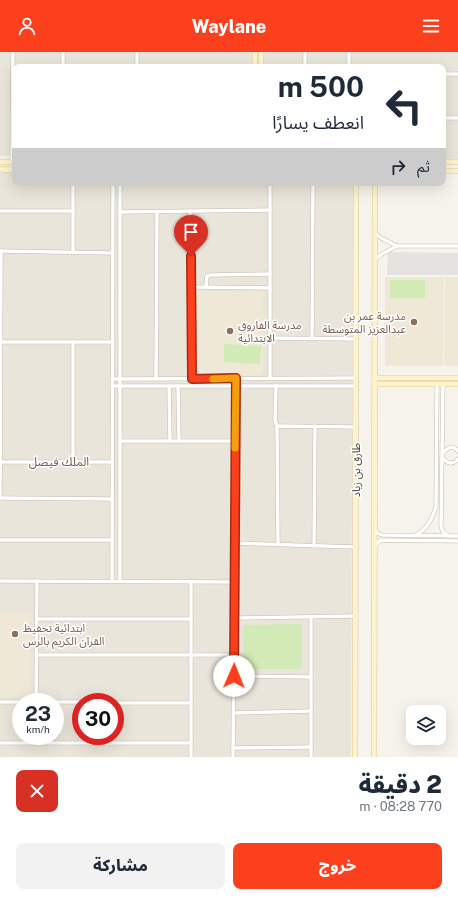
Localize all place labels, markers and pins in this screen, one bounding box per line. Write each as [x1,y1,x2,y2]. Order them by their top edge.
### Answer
pin [174,215,208,256]
place label: مدرسة عمر بن عبدالعزيز المتوسطة [322,310,406,336]
marker: مدرسة عمر بن عبدالعزيز المتوسطة [409,317,419,327]
place label: مدرسة الفاروق الابتدائية [238,319,302,345]
marker: مدرسة الفاروق الابتدائية [225,326,235,336]
place label: ابتدائية تحفيظ القرآن الكريم بالرس [23,622,104,650]
marker: ابتدائية تحفيظ القرآن الكريم بالرس [10,629,20,639]

